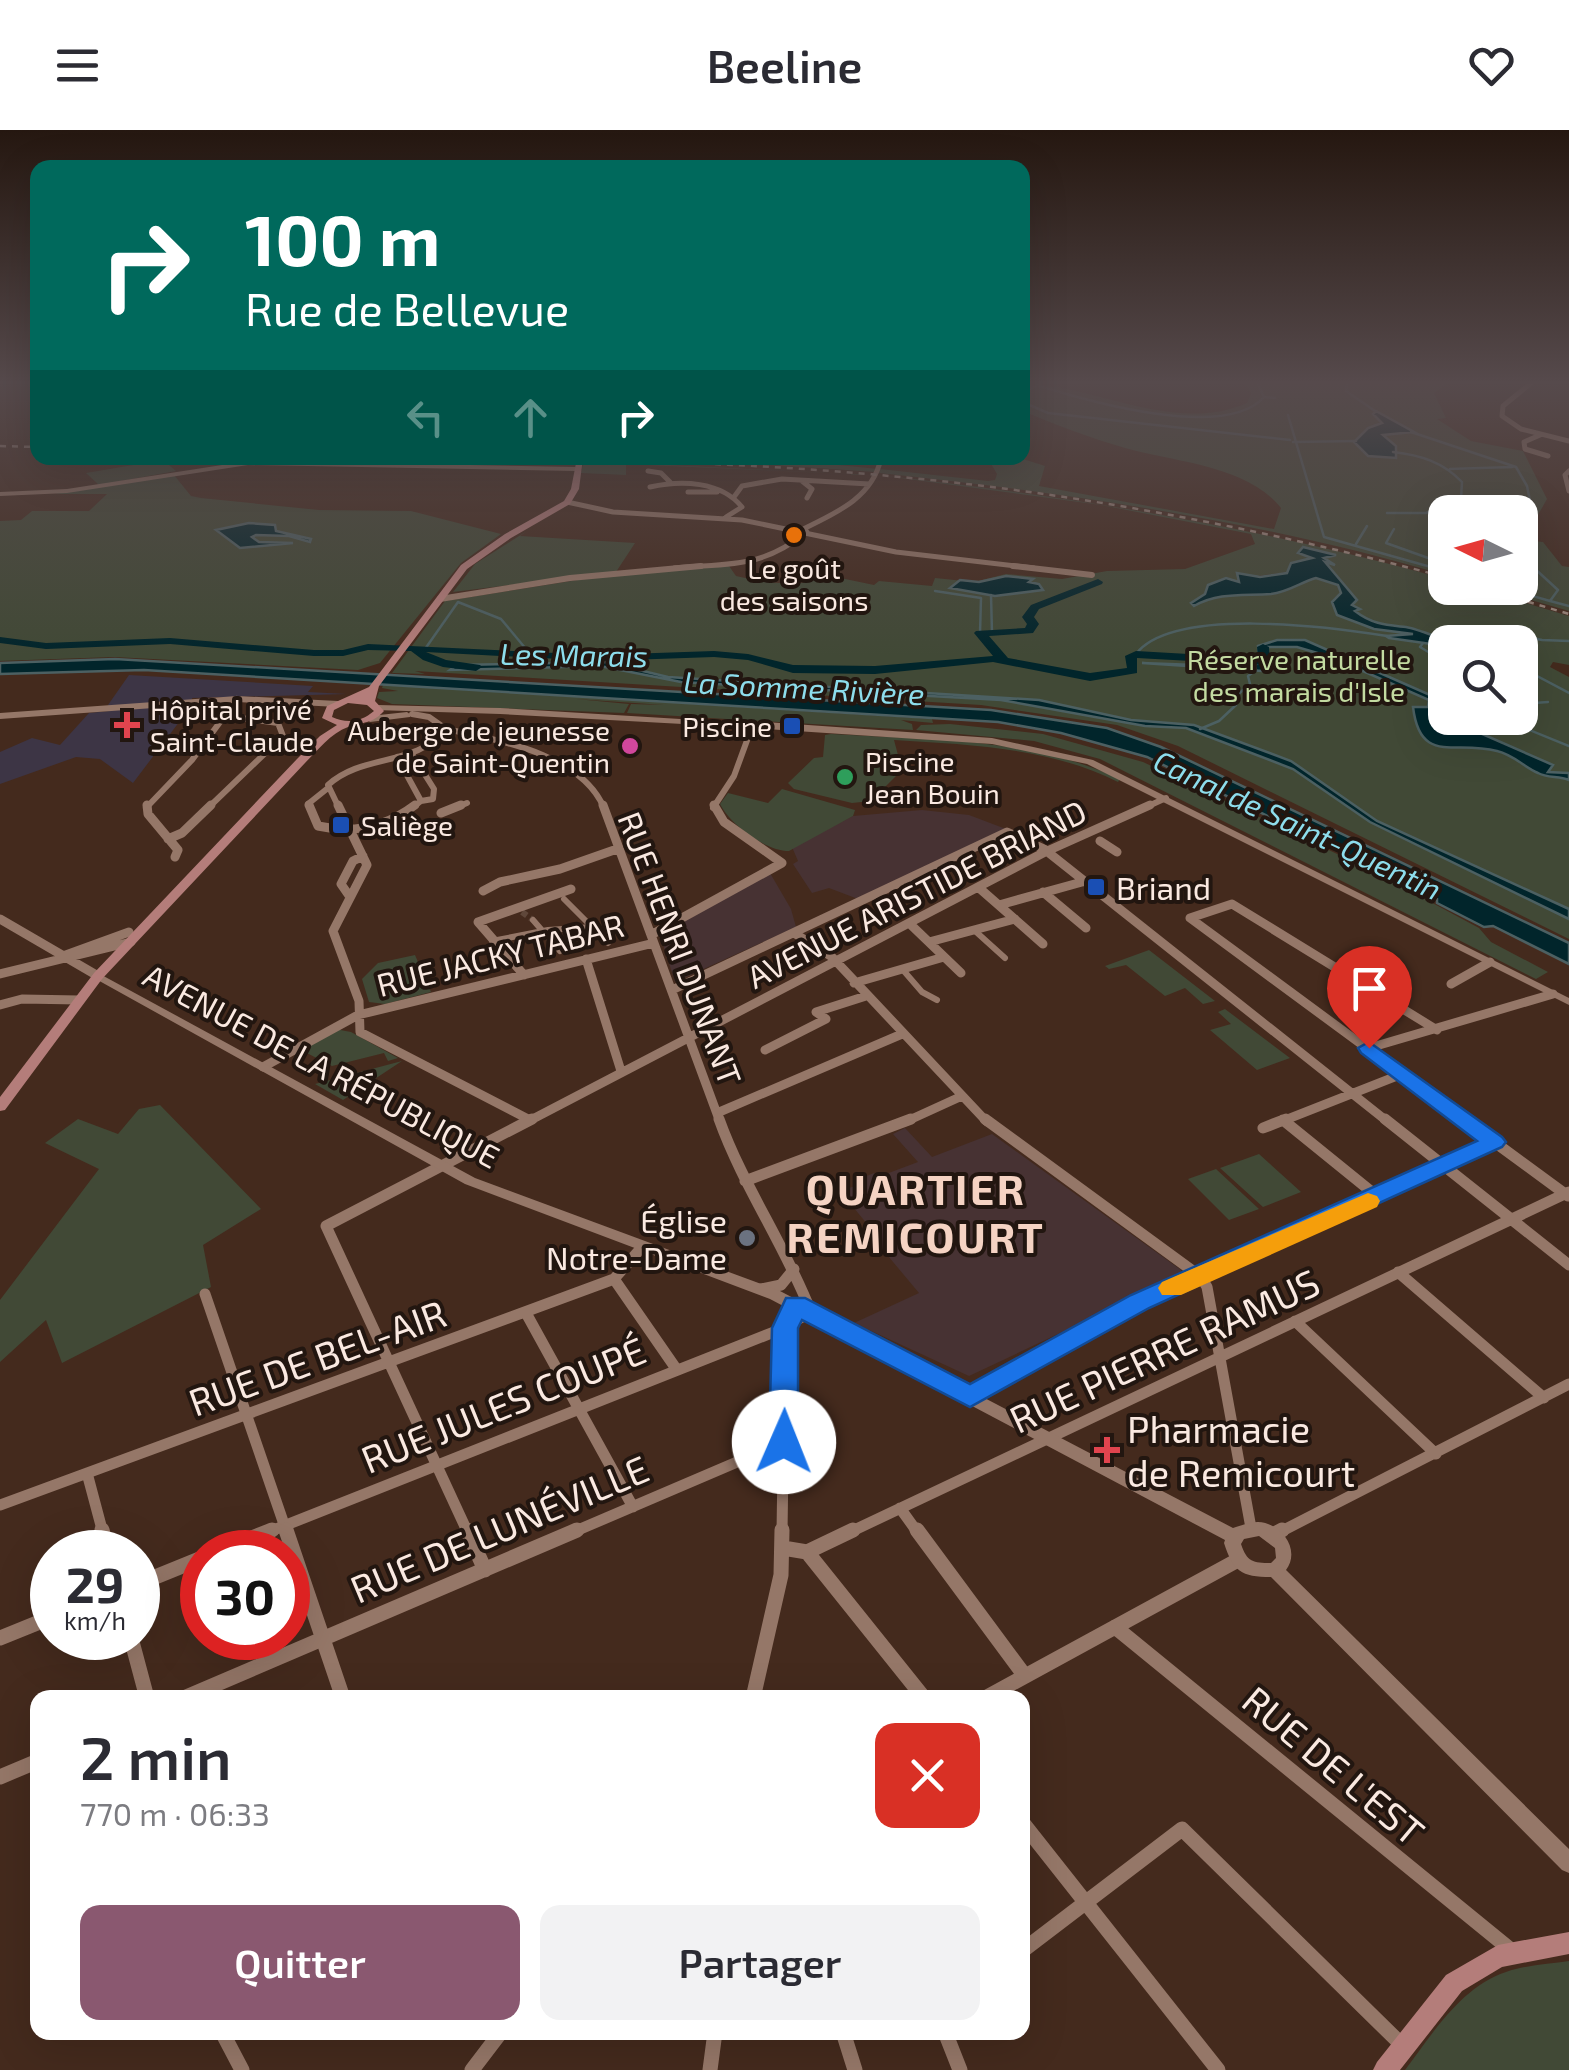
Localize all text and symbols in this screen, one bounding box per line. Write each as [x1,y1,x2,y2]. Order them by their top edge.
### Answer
icon: menu [50,38,105,93]
text: Beeline [707,38,862,92]
icon: heart [1464,38,1519,93]
text: 100 m [245,196,440,280]
icon: right [80,200,210,330]
text: Rue de Bellevue [245,281,569,335]
icon: left [398,390,453,445]
icon: ahead [503,390,558,445]
icon: right [608,390,663,445]
north arrow [1428,495,1538,605]
map controls [1428,495,1538,735]
marker: Le goût des saisons [783,524,805,546]
place label: Le goût des saisons [720,551,868,617]
button: search [1428,625,1538,735]
water label: Les Marais [500,635,648,673]
park label: Réserve naturelle des marais d'Isle [1187,642,1411,708]
water label: La Somme Rivière [683,663,925,711]
place label: Hôpital privé Saint-Claude [150,692,314,758]
place label: Piscine [682,709,772,743]
marker: Hôpital privé Saint-Claude [114,712,140,738]
place label: Auberge de jeunesse de Saint-Quentin [348,713,610,779]
marker: Piscine [781,715,803,737]
marker: Auberge de jeunesse de Saint-Quentin [619,735,641,757]
water label: Canal de Saint-Quentin [1149,742,1447,906]
place label: Piscine Jean Bouin [865,744,1000,810]
marker: Piscine Jean Bouin [834,766,856,788]
street label: AVENUE ARISTIDE BRIAND [740,791,1092,995]
street label: RUE HENRI DUNANT [611,806,751,1090]
place label: Saliège [361,808,453,842]
marker: Saliège [330,814,352,836]
place label: Briand [1116,868,1211,906]
marker: Briand [1085,876,1107,898]
street label: RUE JACKY TABAR [373,905,627,1003]
pin [1327,946,1412,1049]
street label: AVENUE DE LA RÉPUBLIQUE [137,955,506,1176]
icon: arrive [1342,961,1397,1016]
district label: QUARTIER REMICOURT [787,1163,1045,1261]
place label: Église Notre-Dame [546,1201,727,1276]
marker: Église Notre-Dame [736,1227,758,1249]
street label: RUE PIERRE RAMUS [1002,1258,1326,1442]
street label: RUE DE BEL-AIR [182,1289,452,1425]
street label: RUE JULES COUPÉ [354,1326,652,1482]
position arrow [732,1390,836,1494]
place label: Pharmacie de Remicourt [1127,1405,1355,1495]
marker: Pharmacie de Remicourt [1096,1439,1118,1461]
street label: RUE DE LUNÉVILLE [343,1444,655,1612]
speed limit sign: 30 [180,1530,310,1660]
text: 29 [66,1553,124,1613]
text: km/h [64,1605,126,1635]
street label: RUE DE L'EST [1234,1676,1434,1854]
text: 2 min [80,1720,232,1792]
button: close [875,1723,980,1828]
text: 770 m · 06:33 [80,1794,270,1832]
button: Quitter [80,1905,520,2020]
button: Partager [540,1905,980,2020]

